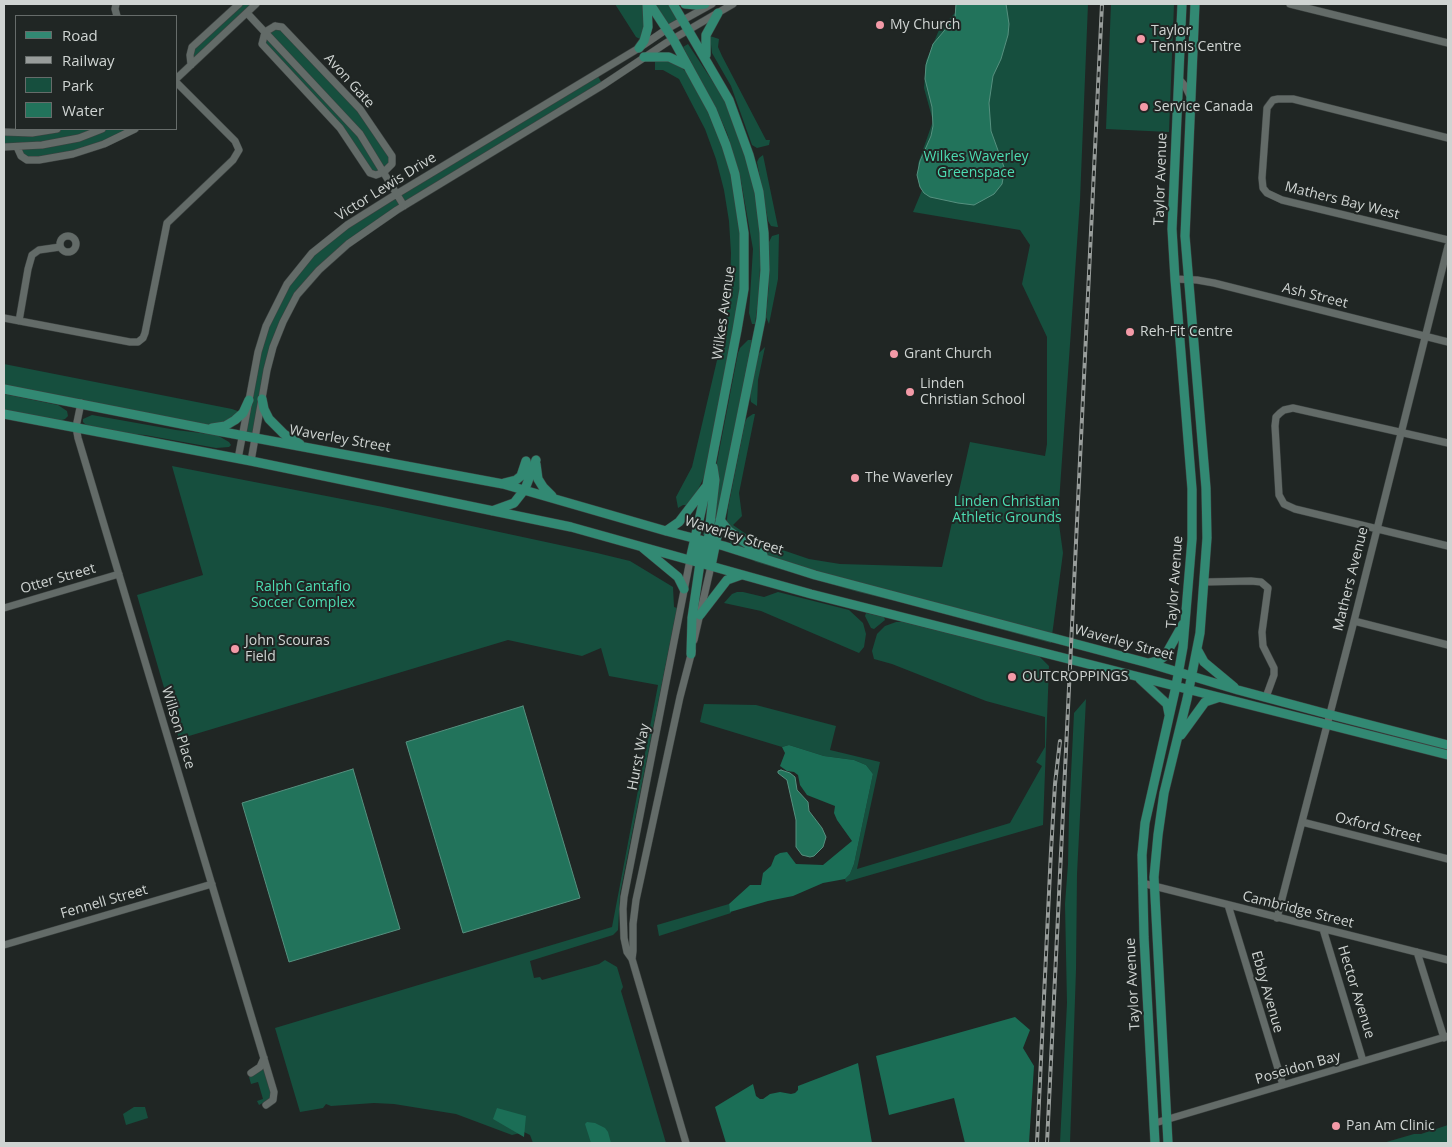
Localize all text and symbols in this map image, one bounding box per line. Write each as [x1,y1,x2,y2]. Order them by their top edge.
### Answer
legend [15,15,178,130]
place label: My Church [890,17,960,33]
marker: My Church [874,19,886,31]
place label: Taylor Tennis Centre [1151,23,1241,56]
text: Road [62,25,98,45]
marker: Taylor Tennis Centre [1135,33,1147,45]
text: Railway [62,50,115,70]
street label: Avon Gate [320,50,378,112]
text: Park [62,75,93,95]
place label: Service Canada [1154,99,1253,115]
text: Water [62,100,104,120]
marker: Service Canada [1138,101,1150,113]
street label: Taylor Avenue [1151,132,1171,226]
street label: Victor Lewis Drive [333,149,439,225]
park label: Wilkes Waverley Greenspace [923,149,1029,182]
street label: Mathers Bay West [1283,179,1401,223]
street label: Wilkes Avenue [709,265,739,361]
street label: Ash Street [1281,280,1349,312]
place label: Reh-Fit Centre [1140,324,1233,340]
marker: Reh-Fit Centre [1124,326,1136,338]
place label: Grant Church [904,346,992,362]
marker: Grant Church [888,348,900,360]
place label: Linden Christian School [920,376,1025,408]
marker: Linden Christian School [904,386,916,398]
street label: Waverley Street [288,422,392,456]
place label: The Waverley [865,470,952,486]
marker: The Waverley [849,472,861,484]
park label: Linden Christian Athletic Grounds [952,494,1062,526]
street label: Waverley Street [683,513,785,559]
street label: Mathers Avenue [1330,525,1372,633]
street label: Taylor Avenue [1163,535,1187,629]
street label: Otter Street [19,560,97,598]
park label: Ralph Cantafio Soccer Complex [251,579,355,612]
street label: Waverley Street [1072,622,1176,664]
place label: John Scouras Field [245,633,330,666]
marker: John Scouras Field [229,643,241,655]
place label: OUTCROPPINGS [1022,669,1128,685]
marker: OUTCROPPINGS [1006,671,1018,683]
street label: Willson Place [158,685,198,771]
street label: Hurst Way [624,722,654,792]
street label: Oxford Street [1333,809,1423,847]
street label: Fennell Street [58,882,150,922]
street label: Cambridge Street [1241,888,1355,932]
street label: Taylor Avenue [1122,937,1144,1031]
street label: Hector Avenue [1334,943,1378,1041]
street label: Ebby Avenue [1247,949,1287,1035]
street label: Poseidon Bay [1253,1048,1343,1088]
place label: Pan Am Clinic [1346,1118,1435,1134]
marker: Pan Am Clinic [1330,1120,1342,1132]

